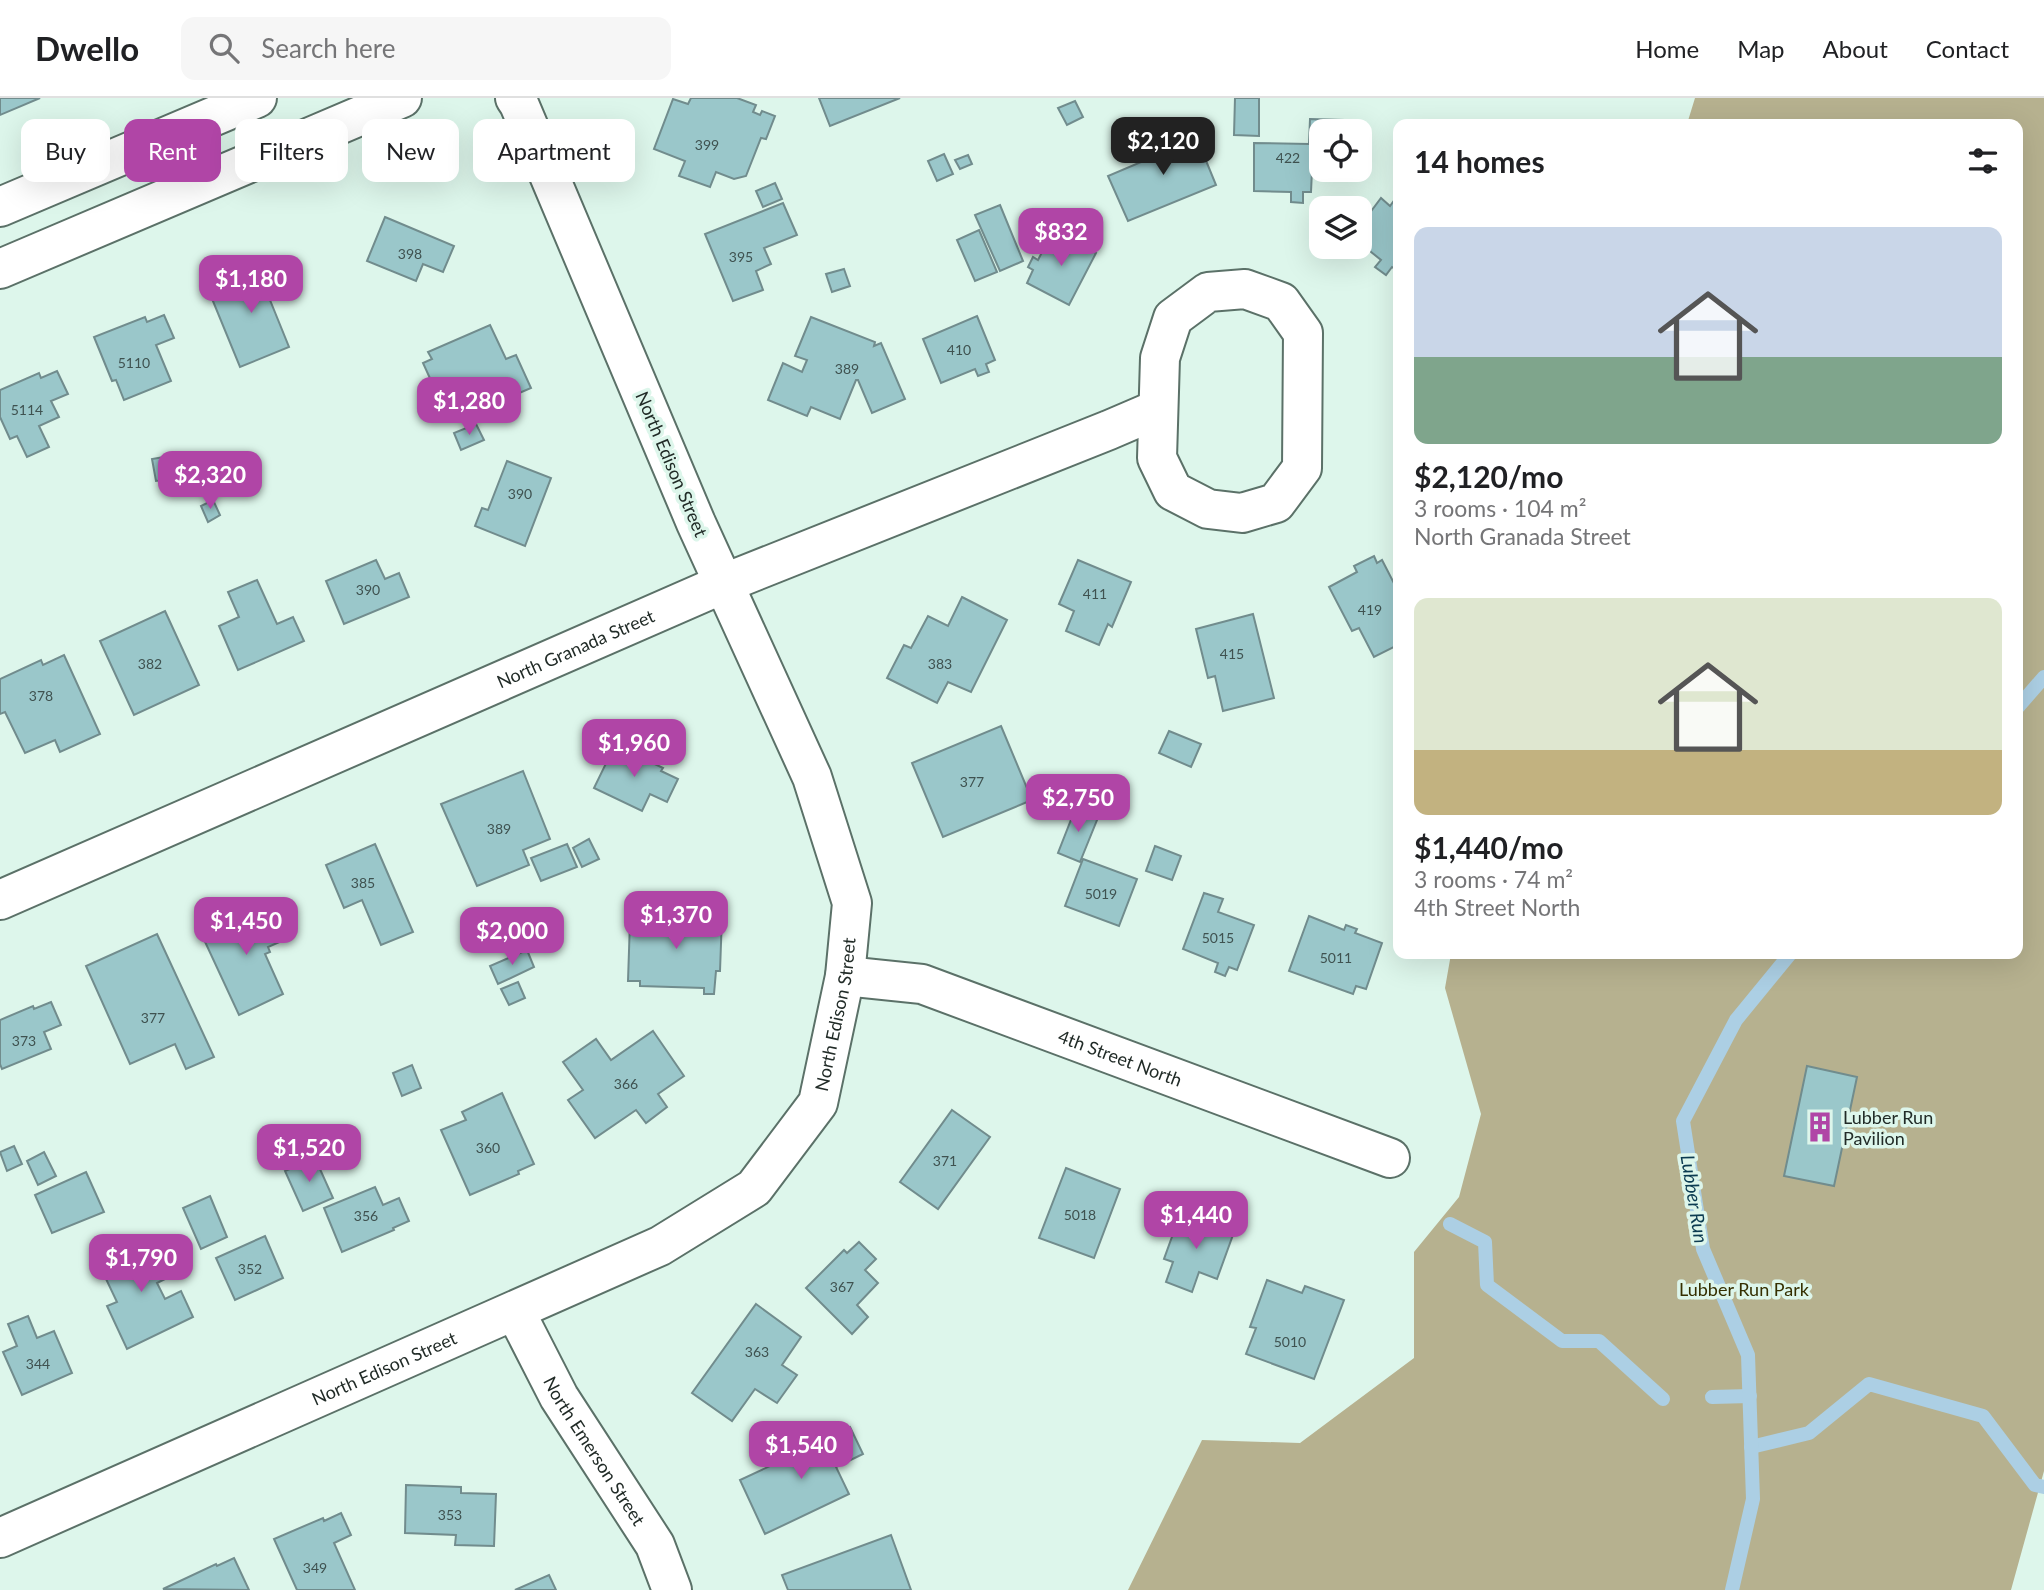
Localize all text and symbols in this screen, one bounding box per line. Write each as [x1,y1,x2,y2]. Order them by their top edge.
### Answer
search box [181,17,671,80]
text: Dwello [35,28,139,68]
icon: search [205,29,243,67]
text: Search here [261,32,395,64]
text: Home [1635,34,1699,63]
text: Map [1737,34,1785,63]
text: About [1823,34,1888,63]
text: Contact [1926,34,2009,63]
pin: $2,120 [1106,118,1220,177]
chip: Buy [21,119,110,182]
chip: Rent [124,119,221,182]
chip: Filters [235,119,348,182]
chip: New [362,119,459,182]
chip: Apartment [473,119,635,182]
map controls [1309,119,1372,259]
button: locate [1309,119,1372,182]
text: $2,120 [1127,126,1199,154]
house number: 399 [695,136,719,153]
icon: filters [1964,142,2002,180]
text: 14 homes [1414,143,1545,179]
house number: 422 [1276,149,1300,166]
button: layers [1309,196,1372,259]
pin: $832 [1020,208,1102,268]
text: $832 [1034,217,1088,245]
house number: 398 [398,245,422,262]
house number: 395 [729,248,753,265]
pin: $1,180 [194,256,308,315]
text: $1,180 [215,264,287,292]
icon: home [1645,273,1771,399]
house number: 410 [947,341,971,358]
house number: 5110 [118,354,150,371]
house number: 389 [835,360,859,377]
pin: $1,280 [412,378,526,437]
text: $1,280 [433,386,505,414]
street label: North Edison Street [631,388,713,541]
house number: 5114 [11,401,43,418]
pin: $2,320 [153,452,267,511]
text: $2,120/mo [1414,458,1563,494]
text: $2,320 [174,460,246,488]
house number: 390 [508,485,532,502]
text: 3 rooms · 104 m² [1414,494,1586,522]
text: North Granada Street [1414,522,1631,550]
house number: 390 [356,581,380,598]
house number: 411 [1083,585,1107,602]
house number: 419 [1358,601,1382,618]
street label: North Granada Street [493,604,658,693]
icon: home [1645,644,1771,770]
house number: 415 [1220,645,1244,662]
house number: 382 [138,655,162,672]
house number: 383 [928,655,952,672]
house number: 378 [29,687,53,704]
pin: $1,960 [577,720,691,779]
text: $1,960 [598,728,670,756]
house number: 377 [960,773,984,790]
pin: $2,750 [1021,774,1135,834]
text: $2,750 [1042,783,1114,811]
house number: 389 [487,820,511,837]
text: $1,440/mo [1414,829,1563,865]
text: 3 rooms · 74 m² [1414,865,1573,893]
house number: 385 [351,874,375,891]
house number: 5019 [1085,885,1117,902]
pin: $1,370 [619,892,733,951]
text: 4th Street North [1414,893,1580,921]
pin: $1,450 [189,898,303,957]
text: $1,370 [640,900,712,928]
text: $1,450 [210,906,282,934]
pin: $2,000 [455,908,569,967]
text: $2,000 [476,916,548,944]
house number: 5015 [1202,929,1234,946]
street label: North Edison Street [810,936,860,1093]
house number: 5011 [1320,949,1352,966]
house number: 377 [141,1009,165,1026]
street label: 4th Street North [1055,1025,1185,1091]
house number: 373 [12,1032,36,1049]
house number: 366 [614,1075,638,1092]
place label: Lubber Run Pavilion [1843,1106,1933,1149]
building icon: Lubber Run Pavilion [1803,1110,1837,1144]
pin: $1,520 [252,1124,366,1184]
text: $1,520 [273,1133,345,1161]
house number: 360 [476,1139,500,1156]
house number: 371 [933,1152,957,1169]
water label: Lubber Run [1677,1153,1713,1245]
pin: $1,440 [1139,1192,1253,1251]
text: $1,440 [1160,1200,1232,1228]
house number: 5018 [1064,1206,1096,1223]
house number: 356 [354,1207,378,1224]
pin: $1,790 [84,1234,198,1294]
text: $1,790 [105,1243,177,1271]
house number: 352 [238,1260,262,1277]
house number: 367 [830,1278,854,1295]
park label: Lubber Run Park [1679,1278,1810,1300]
street label: North Edison Street [308,1326,460,1410]
house number: 5010 [1274,1333,1306,1350]
house number: 363 [745,1343,769,1360]
house number: 344 [26,1355,50,1372]
street label: North Emerson Street [539,1373,650,1530]
pin: $1,540 [744,1422,858,1481]
text: $1,540 [765,1430,837,1458]
house number: 353 [438,1506,462,1523]
house number: 349 [303,1559,327,1576]

